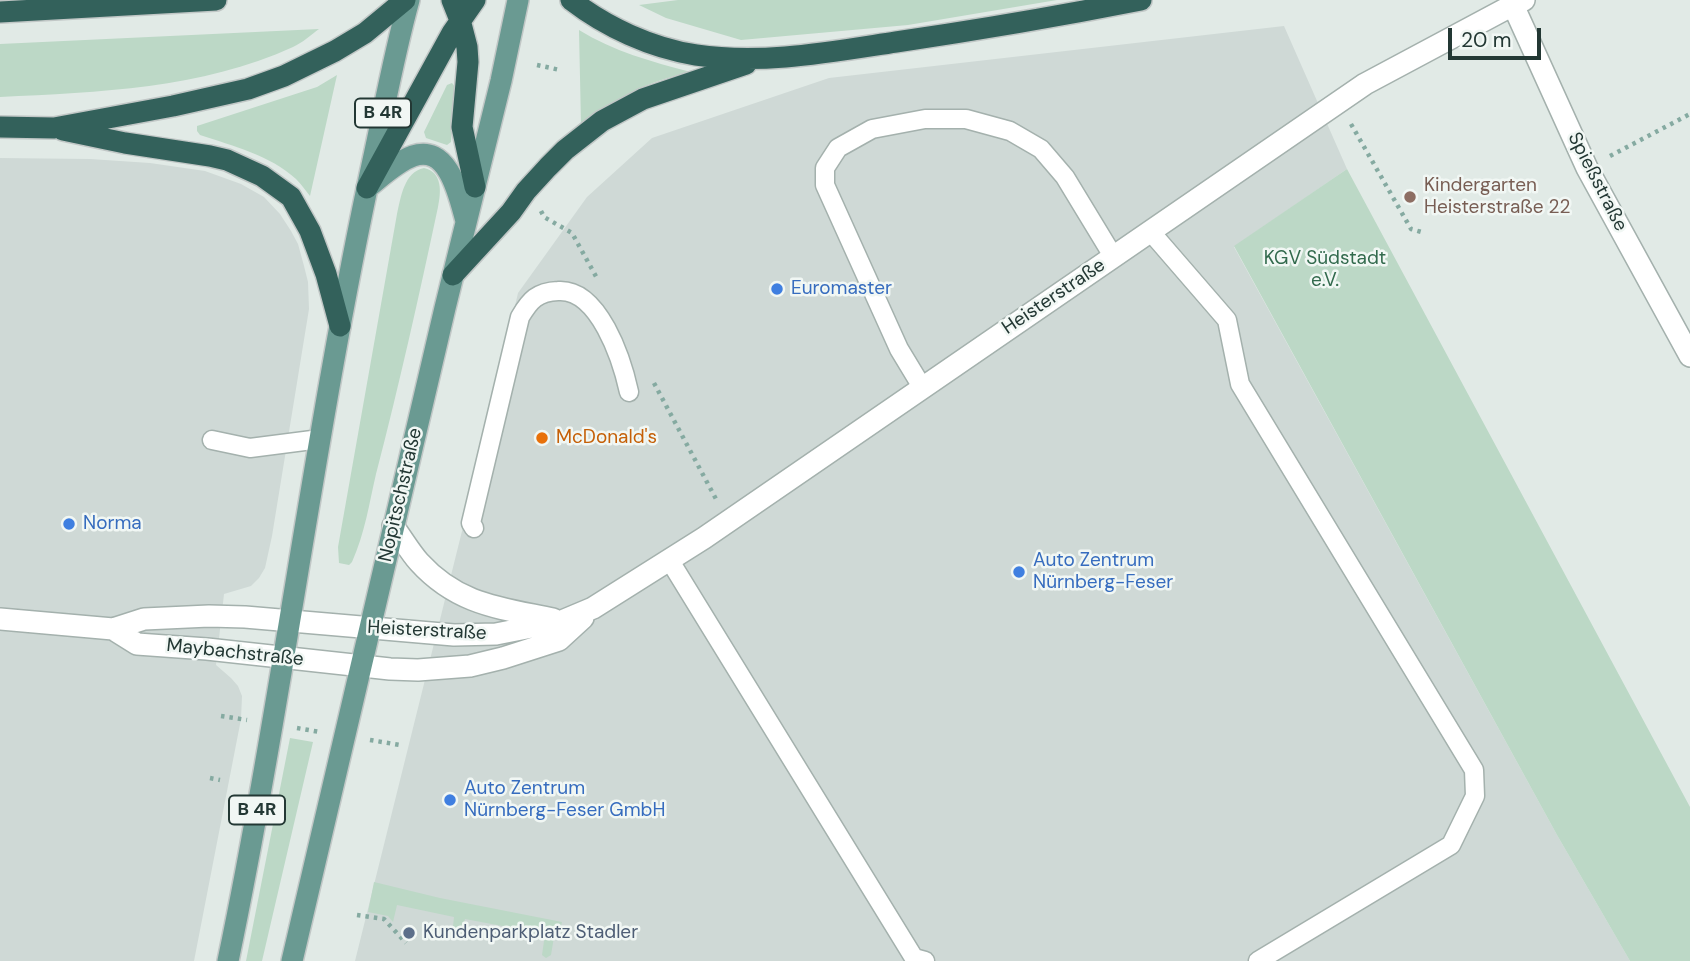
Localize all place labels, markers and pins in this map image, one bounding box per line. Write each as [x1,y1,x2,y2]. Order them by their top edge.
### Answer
place label: Kindergarten Heisterstraße 22 [1424,175,1570,219]
marker: Kindergarten Heisterstraße 22 [1402,189,1418,205]
place label: Euromaster [791,278,892,300]
marker: Euromaster [769,281,785,297]
place label: McDonald's [556,427,657,449]
marker: McDonald's [534,430,550,446]
place label: Norma [83,513,142,535]
marker: Norma [61,516,77,532]
place label: Auto Zentrum Nürnberg-Feser [1033,550,1173,594]
marker: Auto Zentrum Nürnberg-Feser [1011,564,1027,580]
place label: Auto Zentrum Nürnberg-Feser GmbH [464,778,665,822]
marker: Auto Zentrum Nürnberg-Feser GmbH [442,792,458,808]
place label: Kundenparkplatz Stadler [423,922,638,944]
marker: Kundenparkplatz Stadler [401,925,417,941]

